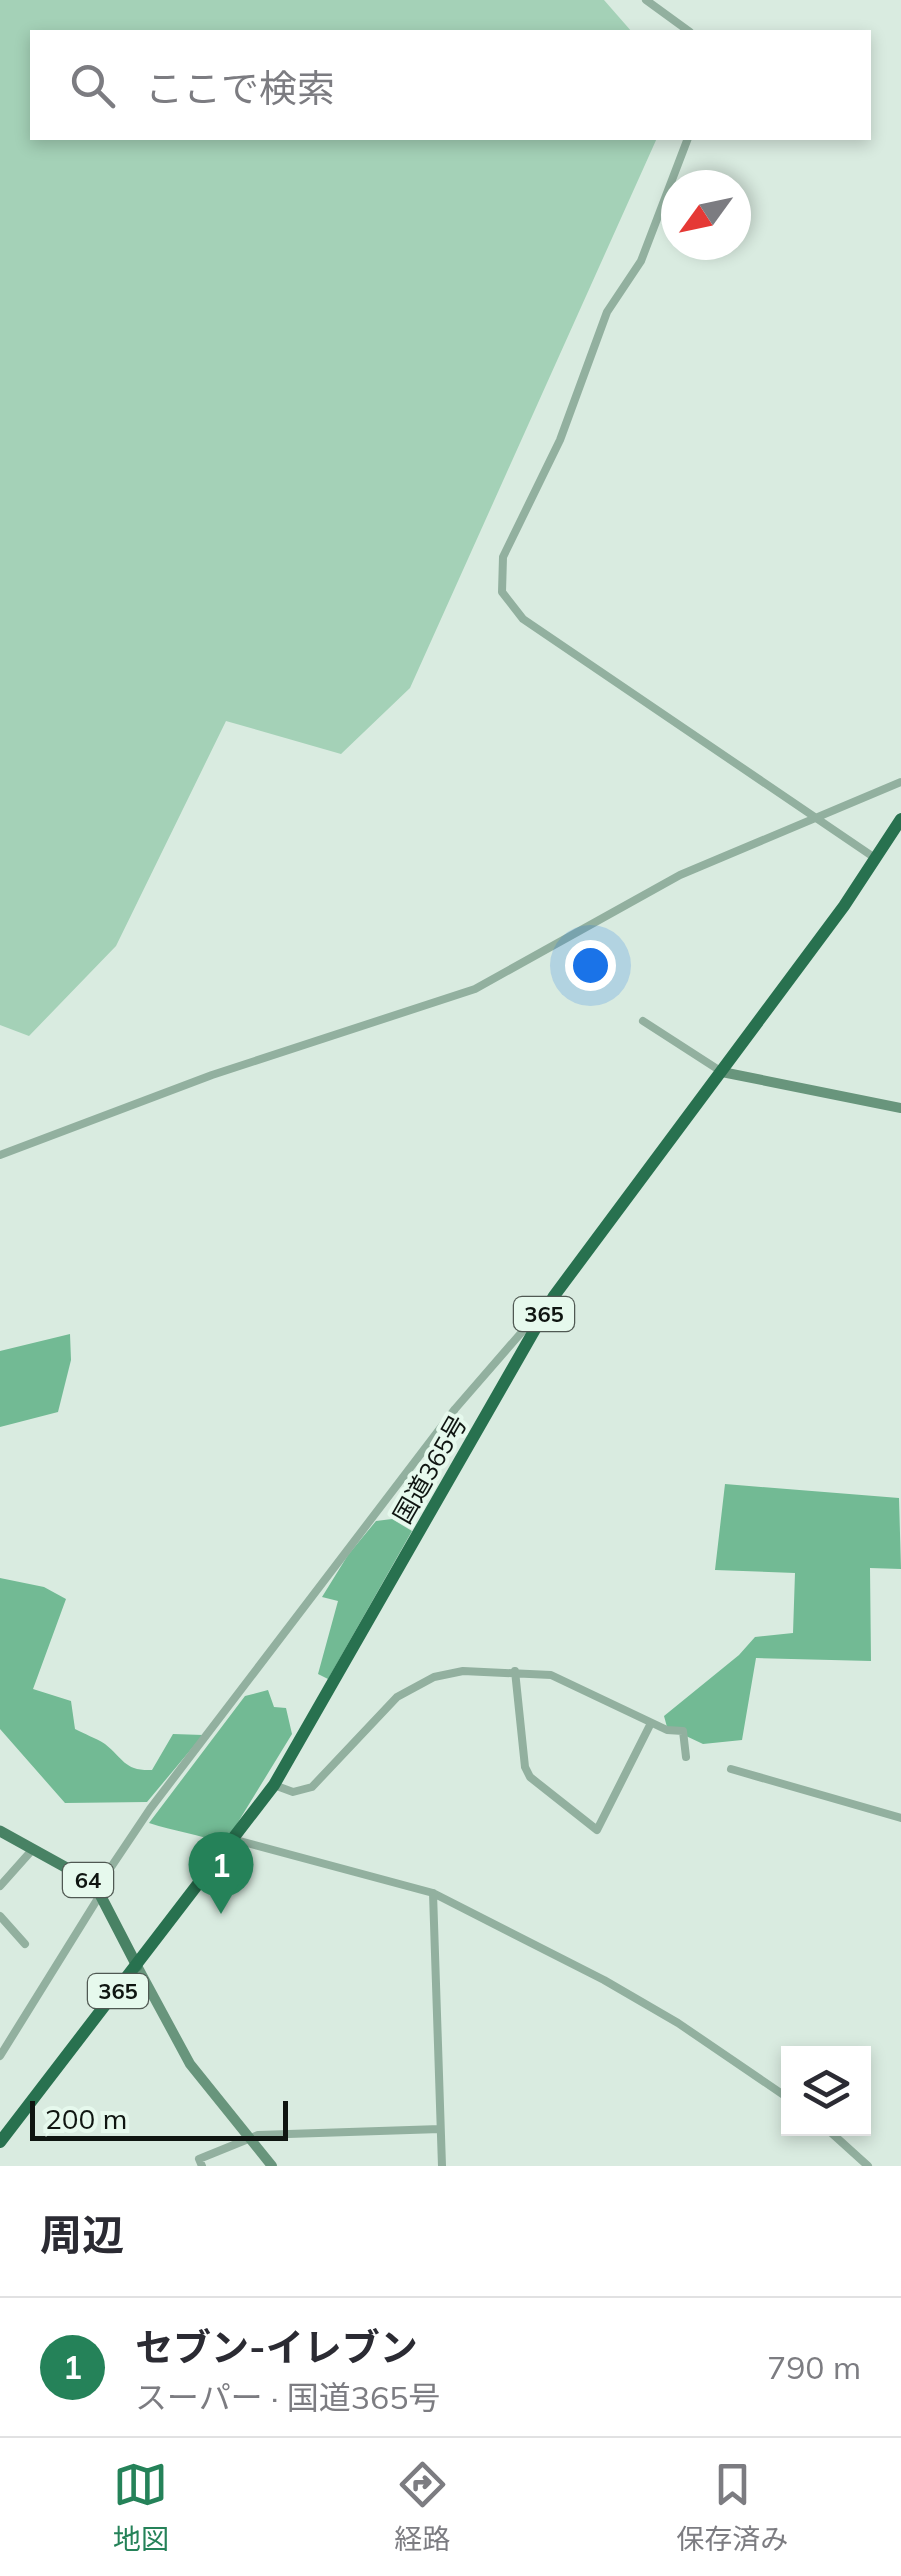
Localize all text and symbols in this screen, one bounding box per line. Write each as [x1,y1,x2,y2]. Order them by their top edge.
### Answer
search box [30,30,871,140]
icon: search [65,58,120,113]
text: ここで検索 [145,64,335,112]
north arrow [661,170,751,260]
your location [565,940,616,991]
road number: 365 [514,1297,574,1331]
street label: 国道365号 [386,1409,473,1528]
pin: 1 [188,1832,254,1914]
road number: 64 [63,1863,113,1897]
road number: 365 [88,1974,148,2008]
map controls [781,2046,871,2136]
button: layers [781,2046,871,2136]
scale bar [30,2096,288,2140]
text: 200 m [45,2101,127,2136]
text: 周辺 [40,2208,124,2261]
text: セブン-イレブン [135,2323,418,2371]
text: 1 [63,2347,82,2387]
text: 790 m [767,2347,861,2387]
text: スーパー · 国道365号 [135,2377,440,2417]
tab: 地図 [113,2457,169,2557]
tab: 経路 [394,2457,450,2557]
tab: 保存済み [676,2457,788,2557]

